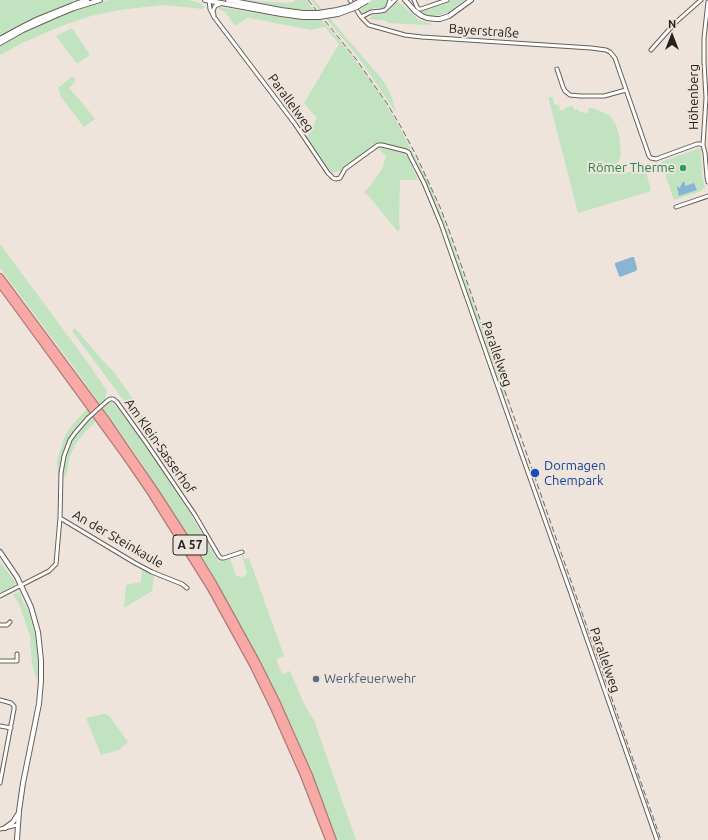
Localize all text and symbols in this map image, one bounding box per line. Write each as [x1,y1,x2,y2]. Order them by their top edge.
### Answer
north arrow [652,16,692,56]
text: N [668,18,676,30]
street label: Bayerstraße [448,21,520,41]
street label: Höhenberg [686,64,702,130]
street label: Parallelweg [265,71,317,135]
place label: Römer Therme [588,160,675,176]
marker: Römer Therme [678,163,688,173]
street label: Parallelweg [479,319,515,389]
street label: Am Klein-Sasserhof [121,396,199,496]
place label: Dormagen Chempark [544,458,606,489]
marker: Dormagen Chempark [529,467,541,479]
street label: An der Steinkaule [70,507,166,571]
road number: A 57 [173,535,207,555]
street label: Parallelweg [587,625,623,695]
place label: Werkfeuerwehr [324,671,416,687]
marker: Werkfeuerwehr [311,674,321,684]

